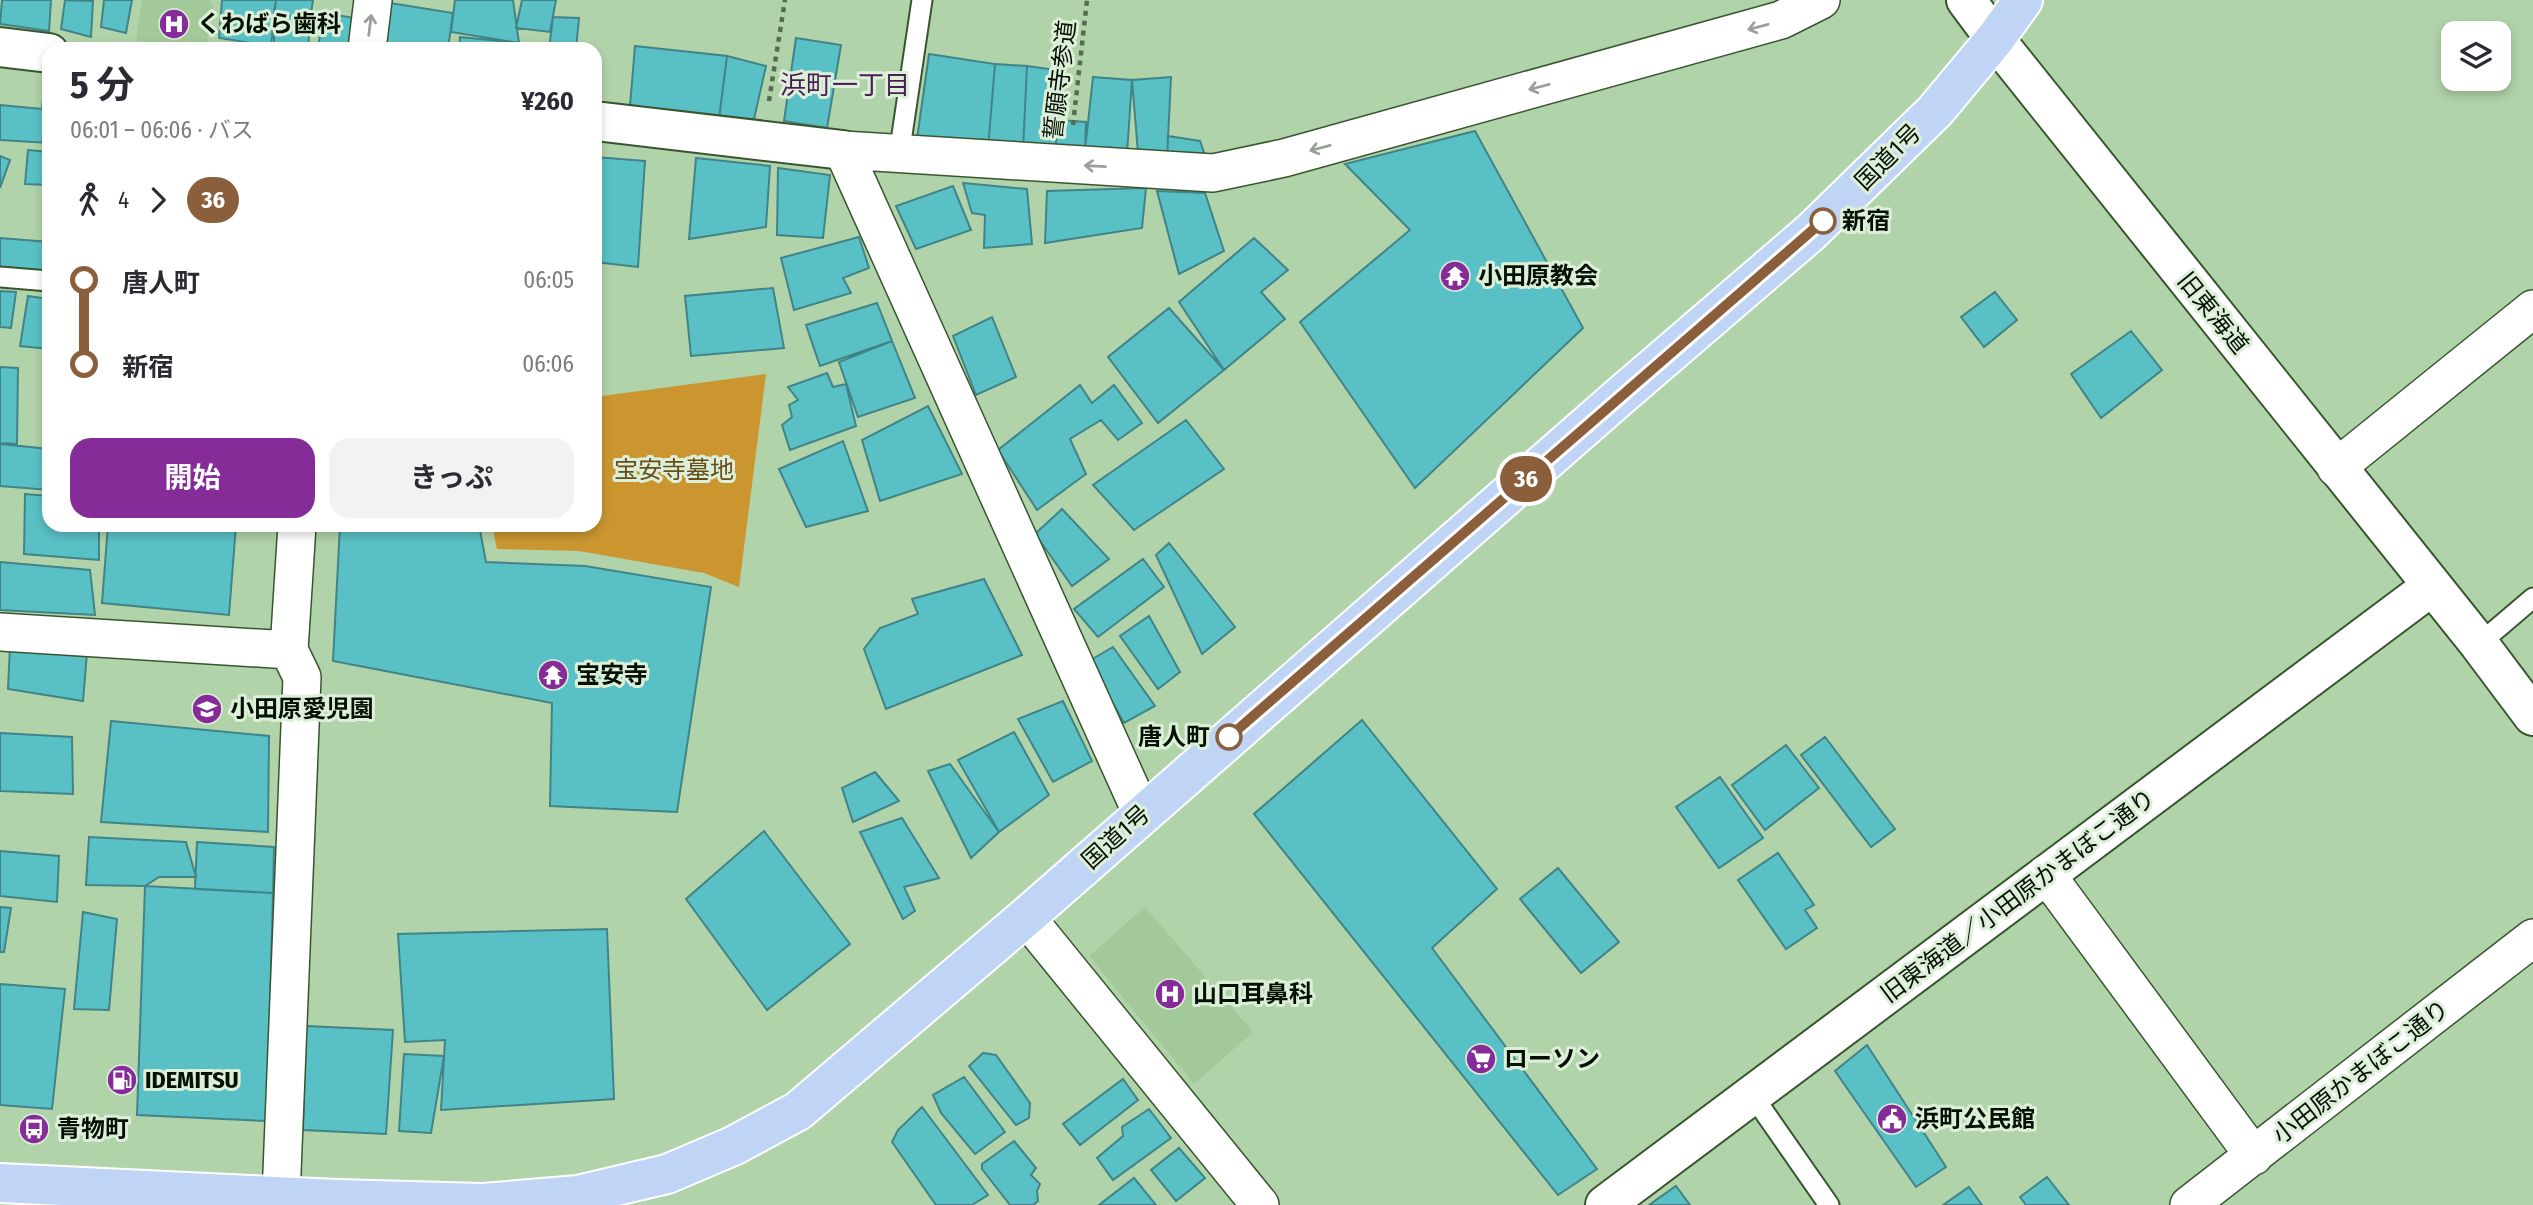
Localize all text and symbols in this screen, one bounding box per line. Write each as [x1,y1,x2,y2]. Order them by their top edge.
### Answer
hospital icon: くわばら歯科 [157,7,191,41]
place label: くわばら歯科 [197,10,341,38]
one-way arrow [363,14,376,36]
street label: 誓願寺参道 [1039,19,1081,141]
one-way arrow [1747,21,1769,34]
map controls [2441,21,2511,91]
button: layers [2441,21,2511,91]
text: 5 分 [70,62,135,108]
district label: 浜町一丁目 [780,70,910,101]
one-way arrow [1528,81,1551,94]
text: ¥260 [521,86,574,117]
text: 06:01 – 06:06 · バス [70,116,254,144]
street label: 国道1号 [1849,118,1927,196]
one-way arrow [1309,142,1331,155]
one-way arrow [1085,159,1107,172]
icon: walk [70,181,108,219]
icon: forward [139,181,177,219]
text: 4 [118,186,129,214]
text: 36 [201,186,225,214]
place label: 新宿 [1842,207,1890,235]
marker: 新宿 [1810,208,1836,234]
temple icon: 小田原教会 [1438,259,1472,293]
place label: 小田原教会 [1478,262,1598,290]
text: 06:05 [523,266,574,294]
street label: 旧東海道 [2172,267,2254,359]
text: 唐人町 [122,268,200,299]
text: 06:06 [522,350,574,378]
text: 新宿 [122,352,174,383]
button: 開始 [70,438,315,518]
button: きっぷ [329,438,574,518]
park label: 宝安寺墓地 [614,456,734,484]
line badge: 36 [1494,456,1558,502]
text: 36 [1514,465,1538,493]
temple icon: 宝安寺 [536,658,570,692]
place label: 宝安寺 [576,661,648,689]
school or university icon: 小田原愛児園 [190,692,224,726]
place label: 小田原愛児園 [230,695,374,723]
place label: 唐人町 [1138,723,1210,751]
marker: 唐人町 [1216,724,1242,750]
street label: 旧東海道／小田原かまぼこ通り [1875,784,2161,1008]
street label: 国道1号 [1076,799,1156,875]
hospital icon: 山口耳鼻科 [1153,977,1187,1011]
place label: 山口耳鼻科 [1193,980,1313,1008]
street label: 小田原かまぼこ通り [2267,994,2455,1150]
supermarket icon: ローソン [1464,1042,1498,1076]
place label: ローソン [1504,1045,1600,1073]
fuel station icon: IDEMITSU [105,1063,139,1097]
place label: IDEMITSU [145,1066,239,1094]
public building icon: 浜町公民館 [1875,1102,1909,1136]
place label: 浜町公民館 [1915,1105,2035,1133]
bus stop icon: 青物町 [17,1112,51,1146]
place label: 青物町 [57,1115,129,1143]

